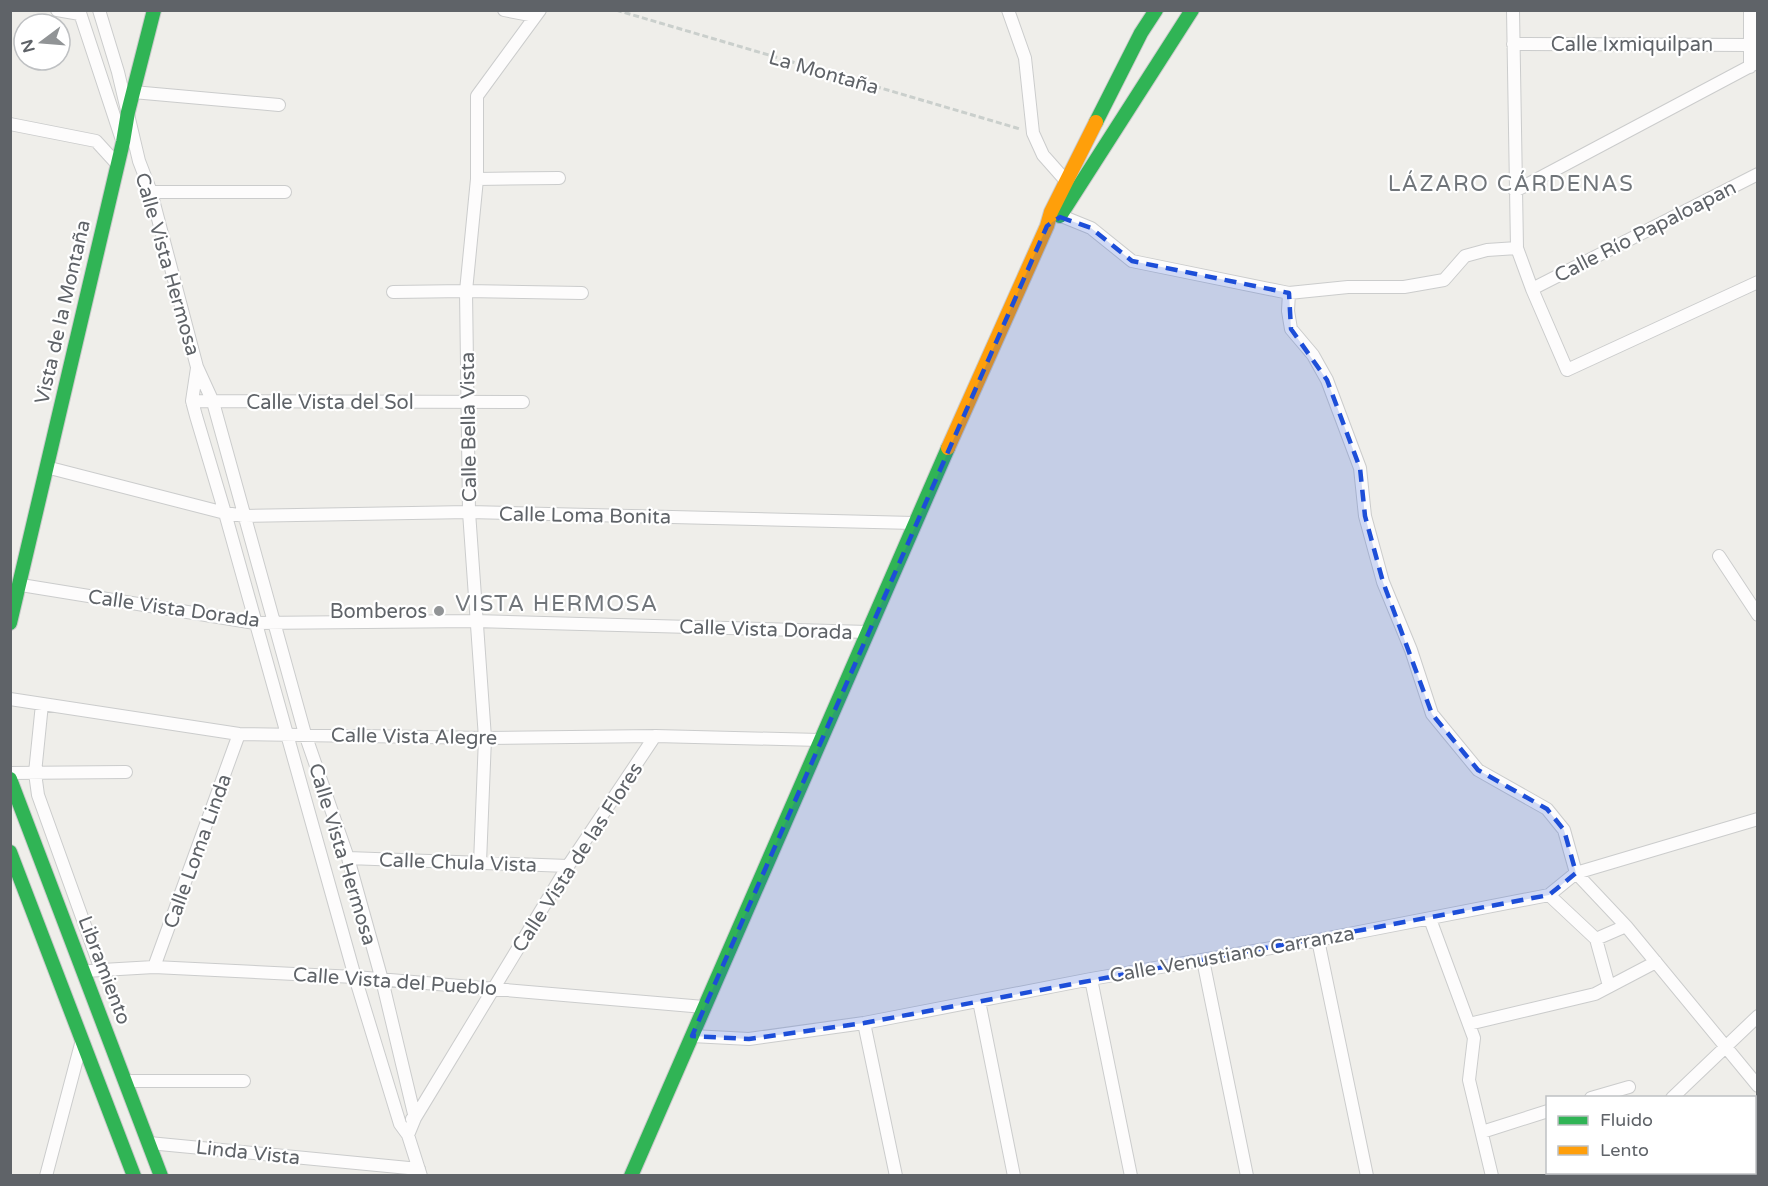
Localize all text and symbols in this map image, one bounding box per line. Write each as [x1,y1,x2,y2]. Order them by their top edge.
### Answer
north arrow [12,12,72,72]
street label: Calle Ixmiquilpan [1551,33,1713,57]
text: N [17,37,40,55]
street label: La Montaña [766,46,882,100]
street label: Calle Vista Hermosa [129,170,205,358]
district label: LÁZARO CÁRDENAS [1388,170,1634,197]
street label: Calle Río Papaloapan [1551,176,1740,288]
street label: Vista de la Montaña [30,218,96,407]
street label: Calle Bella Vista [456,352,482,502]
street label: Calle Vista del Sol [246,391,414,415]
street label: Calle Loma Bonita [499,503,671,529]
street label: Calle Vista Dorada [86,585,261,633]
district label: VISTA HERMOSA [455,591,659,617]
place label: Bomberos [330,600,427,624]
marker: Bomberos [432,604,446,618]
street label: Calle Vista Dorada [679,615,853,645]
street label: Calle Vista Alegre [331,724,497,750]
street label: Calle Vista de las Flores [507,758,648,957]
street label: Calle Vista Hermosa [303,760,381,948]
street label: Calle Loma Linda [159,771,237,932]
street label: Calle Chula Vista [378,848,537,878]
street label: Libramiento [72,913,136,1028]
street label: Calle Venustiano Carranza [1108,922,1356,988]
street label: Calle Vista del Pueblo [292,963,498,1001]
legend [1546,1096,1756,1174]
text: Fluido [1600,1109,1653,1131]
street label: Linda Vista [195,1136,301,1170]
text: Lento [1600,1139,1649,1161]

